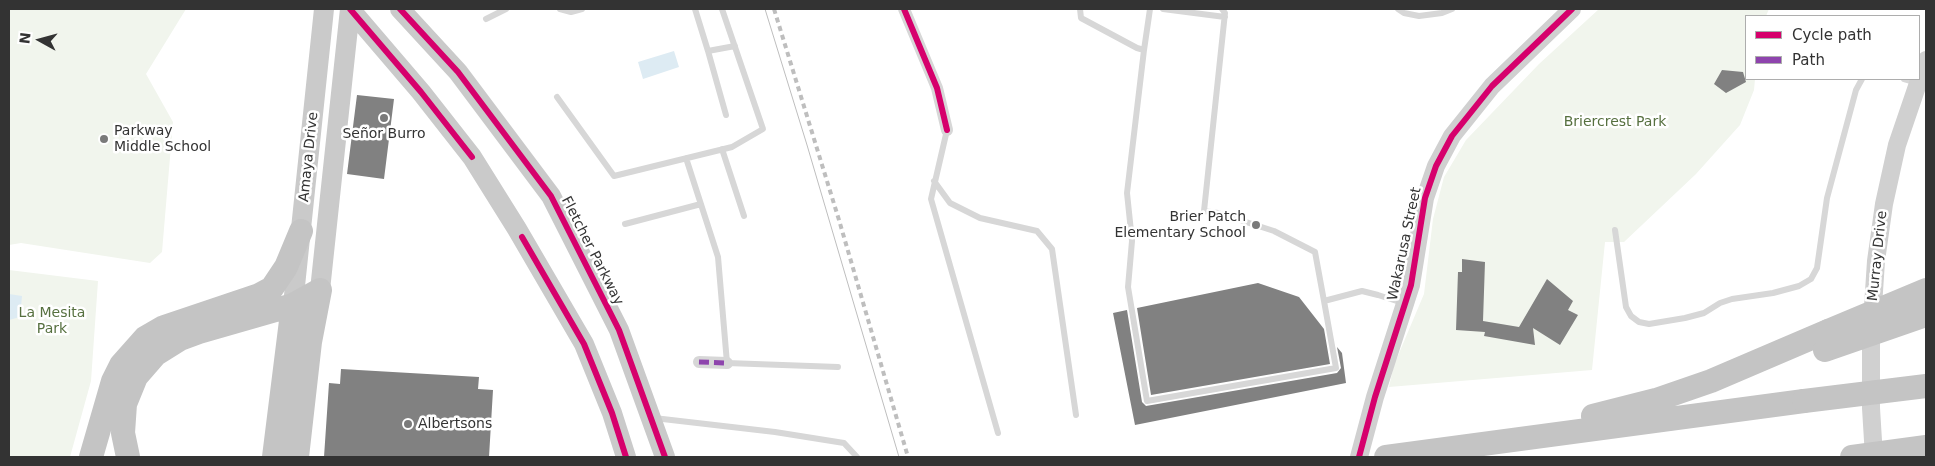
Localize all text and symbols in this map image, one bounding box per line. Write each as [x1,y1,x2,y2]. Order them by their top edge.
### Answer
north arrow [15,15,65,65]
legend [1745,15,1920,80]
text: Cycle path [1792,26,1872,44]
text: N [16,31,34,45]
text: Path [1792,51,1825,69]
street label: Amaya Drive [296,111,322,203]
marker: Señor Burro [378,112,390,124]
park label: Briercrest Park [1564,114,1666,130]
place label: Parkway Middle School [114,123,211,156]
place label: Señor Burro [342,126,426,142]
marker: Parkway Middle School [98,133,110,145]
street label: Wakarusa Street [1385,186,1425,302]
street label: Fletcher Parkway [557,194,627,308]
place label: Brier Patch Elementary School [1114,209,1246,242]
street label: Murray Drive [1865,210,1891,302]
marker: Brier Patch Elementary School [1250,219,1262,231]
park label: La Mesita Park [19,305,85,338]
place label: Albertsons [418,416,492,432]
marker: Albertsons [402,418,414,430]

